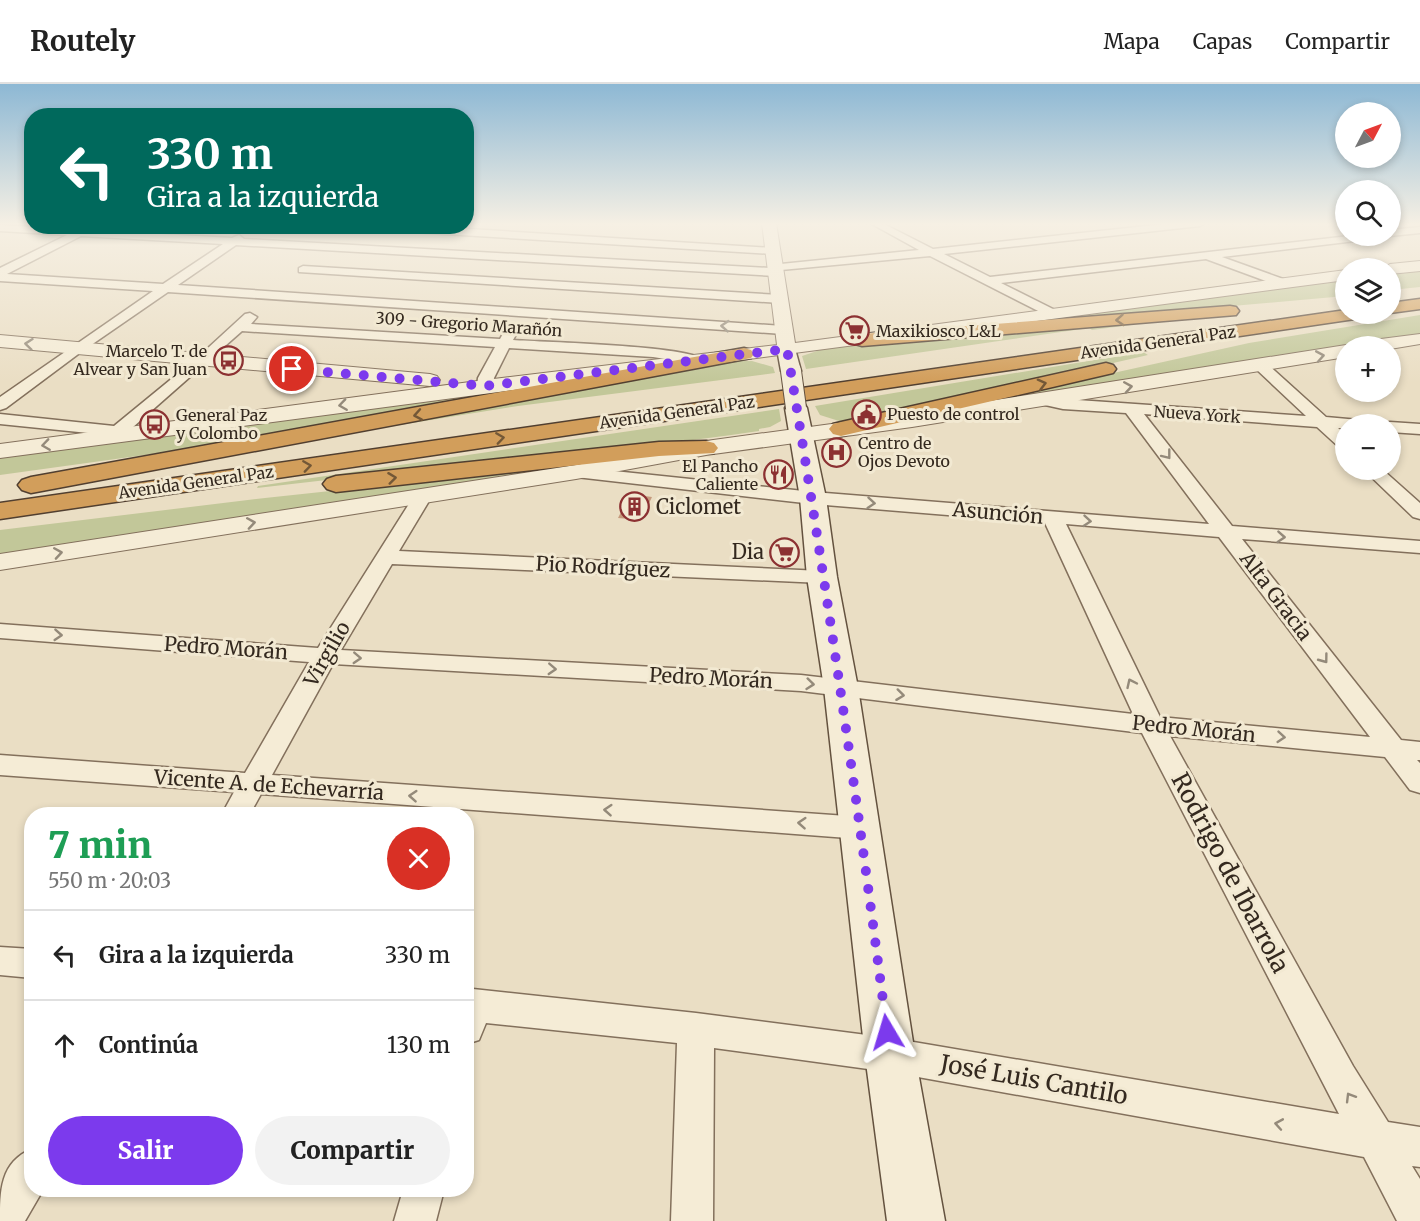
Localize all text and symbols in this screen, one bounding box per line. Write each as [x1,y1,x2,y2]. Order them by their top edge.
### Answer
text: Routely [30,23,135,59]
text: Mapa [1103,28,1160,55]
text: Capas [1193,28,1252,55]
text: Compartir [1285,28,1390,55]
north arrow [1335,102,1401,168]
map controls [1335,102,1401,480]
text: 330 m [147,128,273,180]
icon: left [48,132,126,210]
text: Gira a la izquierda [147,180,379,214]
button: search [1335,180,1401,246]
button: layers [1335,258,1401,324]
street label: 309 - Gregorio Marañón [375,307,563,341]
one-way arrow [1115,313,1124,326]
supermarket icon: Maxikiosco L&L [839,315,871,347]
one-way arrow [720,320,729,333]
place label: Maxikiosco L&L [876,321,1001,341]
street label: Avenida General Paz [1078,321,1237,363]
button: + [1335,336,1401,402]
one-way arrow [25,338,34,351]
place label: Marcelo T. de Alvear y San Juan [72,341,207,379]
pin [266,343,317,394]
bus stop icon: Marcelo T. de Alvear y San Juan [212,344,244,376]
one-way arrow [1315,350,1325,363]
icon: arrive [275,352,308,385]
one-way arrow [1037,379,1047,392]
one-way arrow [1122,381,1132,394]
street label: Avenida General Paz [597,391,756,433]
one-way arrow [339,398,348,410]
public building icon: Puesto de control [850,398,882,430]
street label: Nueva York [1153,401,1242,427]
place label: Puesto de control [887,404,1020,424]
place label: General Paz y Colombo [176,405,267,443]
bus stop icon: General Paz y Colombo [139,408,171,440]
one-way arrow [413,408,422,420]
button: − [1335,414,1401,480]
one-way arrow [496,433,505,445]
place label: Centro de Ojos Devoto [858,433,950,471]
hospital icon: Centro de Ojos Devoto [821,436,853,468]
one-way arrow [42,439,51,451]
one-way arrow [1159,448,1170,459]
place label: El Pancho Caliente [682,456,758,494]
restaurant icon: El Pancho Caliente [763,459,795,491]
street label: Avenida General Paz [116,461,275,503]
one-way arrow [303,461,312,473]
one-way arrow [388,472,397,484]
building icon: Ciclomet [619,491,651,523]
place label: Ciclomet [656,494,741,519]
one-way arrow [867,496,876,509]
street label: Asunción [951,496,1044,529]
one-way arrow [1082,514,1091,527]
one-way arrow [246,517,255,529]
one-way arrow [1276,530,1286,543]
supermarket icon: Dia [769,536,801,568]
place label: Dia [732,539,764,564]
street label: Alta Gracia [1234,546,1318,645]
one-way arrow [53,547,62,559]
street label: Pio Rodríguez [535,550,671,583]
street label: Virgilio [297,616,355,692]
one-way arrow [54,629,63,642]
street label: Pedro Morán [163,631,289,664]
one-way arrow [353,651,362,664]
one-way arrow [1317,653,1328,664]
one-way arrow [548,662,557,675]
street label: Pedro Morán [648,662,774,693]
one-way arrow [805,677,814,690]
one-way arrow [1127,679,1139,690]
one-way arrow [895,688,904,700]
street label: Pedro Morán [1131,710,1257,747]
one-way arrow [1277,730,1286,743]
street label: Vicente A. de Echevarría [152,764,385,805]
street label: Rodrigo de Ibarrola [1165,767,1296,978]
one-way arrow [409,790,418,803]
one-way arrow [603,803,612,816]
one-way arrow [798,817,807,830]
text: 7 min [48,823,152,868]
button: close [387,827,450,890]
text: 550 m · 20:03 [48,868,171,893]
icon: left [48,939,81,972]
text: Gira a la izquierda [99,941,294,969]
text: 330 m [385,941,450,969]
position arrow [855,1000,919,1064]
icon: ahead [48,1029,81,1062]
text: Continúa [99,1031,198,1059]
text: 130 m [387,1031,450,1059]
street label: José Luis Cantilo [937,1048,1130,1111]
one-way arrow [1346,1093,1357,1103]
button: Salir [48,1116,243,1185]
button: Compartir [255,1116,450,1185]
one-way arrow [1275,1118,1285,1131]

